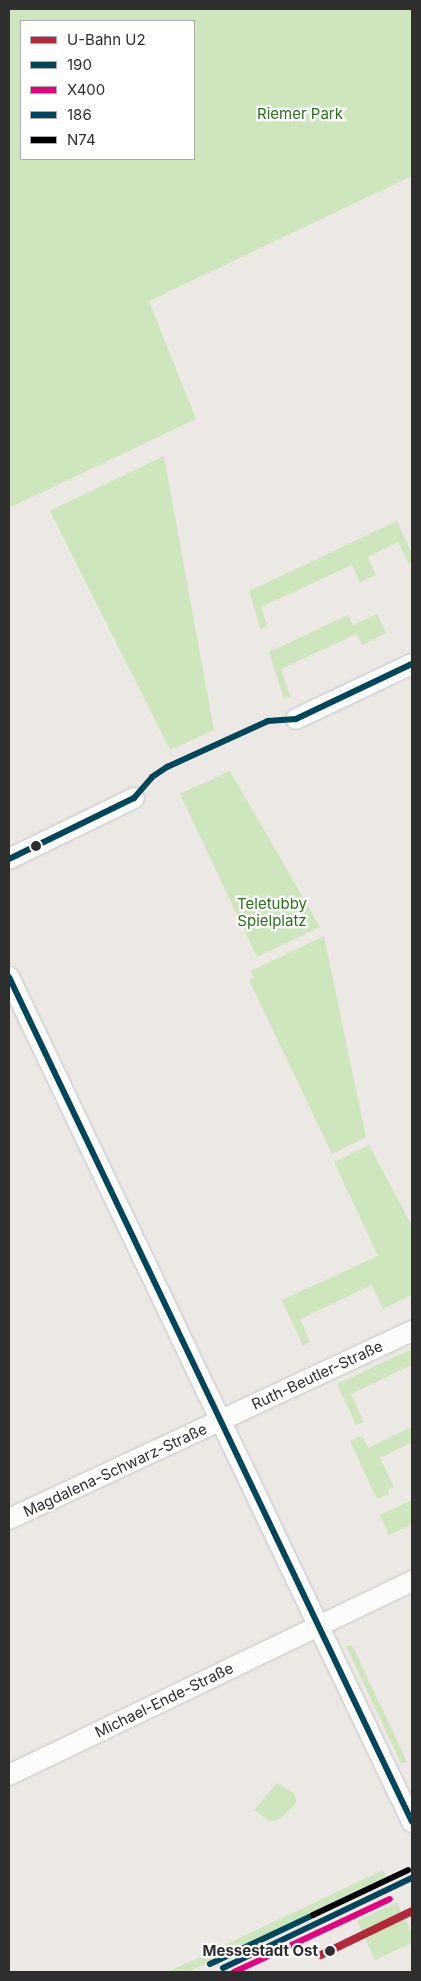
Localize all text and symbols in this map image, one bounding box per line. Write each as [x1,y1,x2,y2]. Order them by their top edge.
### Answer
legend [20,20,195,160]
text: U-Bahn U2 [67,30,146,49]
text: 190 [67,55,92,74]
text: X400 [67,80,105,99]
text: 186 [67,105,92,124]
park label: Riemer Park [257,105,343,123]
text: N74 [67,130,96,149]
unlabelled marker [31,841,41,851]
park label: Teletubby Spielplatz [237,894,307,929]
street label: Ruth-Beutler-Straße [249,1337,385,1413]
street label: Magdalena-Schwarz-Straße [20,1419,210,1521]
street label: Michael-Ende-Straße [92,1659,236,1741]
place label: Messestadt Ost [203,1942,318,1960]
marker: Messestadt Ost [321,1942,339,1960]

